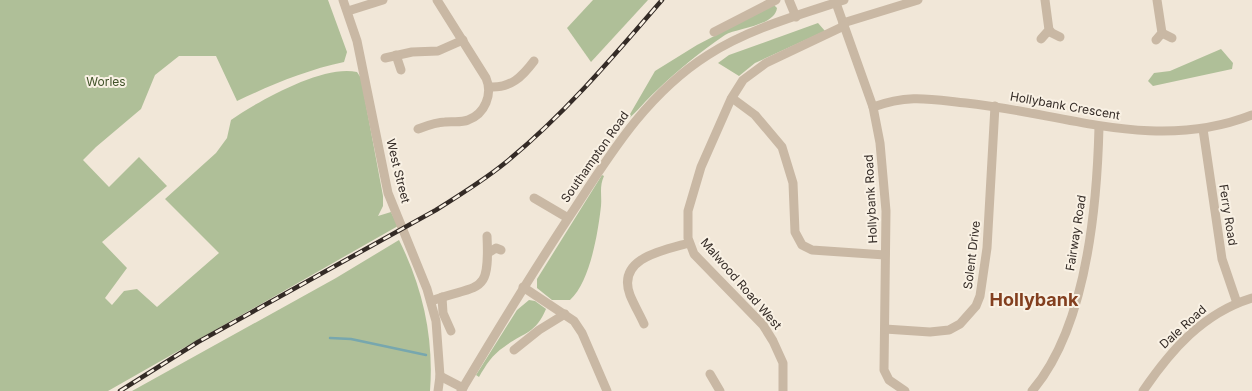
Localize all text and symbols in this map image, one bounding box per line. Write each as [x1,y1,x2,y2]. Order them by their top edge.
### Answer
park label: Worles [86,74,126,89]
street label: Hollybank Crescent [1009,88,1121,123]
street label: Southampton Road [557,108,632,205]
street label: West Street [383,137,414,205]
street label: Hollybank Road [861,154,880,244]
street label: Ferry Road [1216,183,1241,247]
street label: Fairway Road [1062,194,1089,272]
street label: Solent Drive [960,220,983,290]
street label: Malwood Road West [698,235,785,332]
district label: Hollybank [990,289,1079,310]
street label: Dale Road [1156,302,1209,351]

